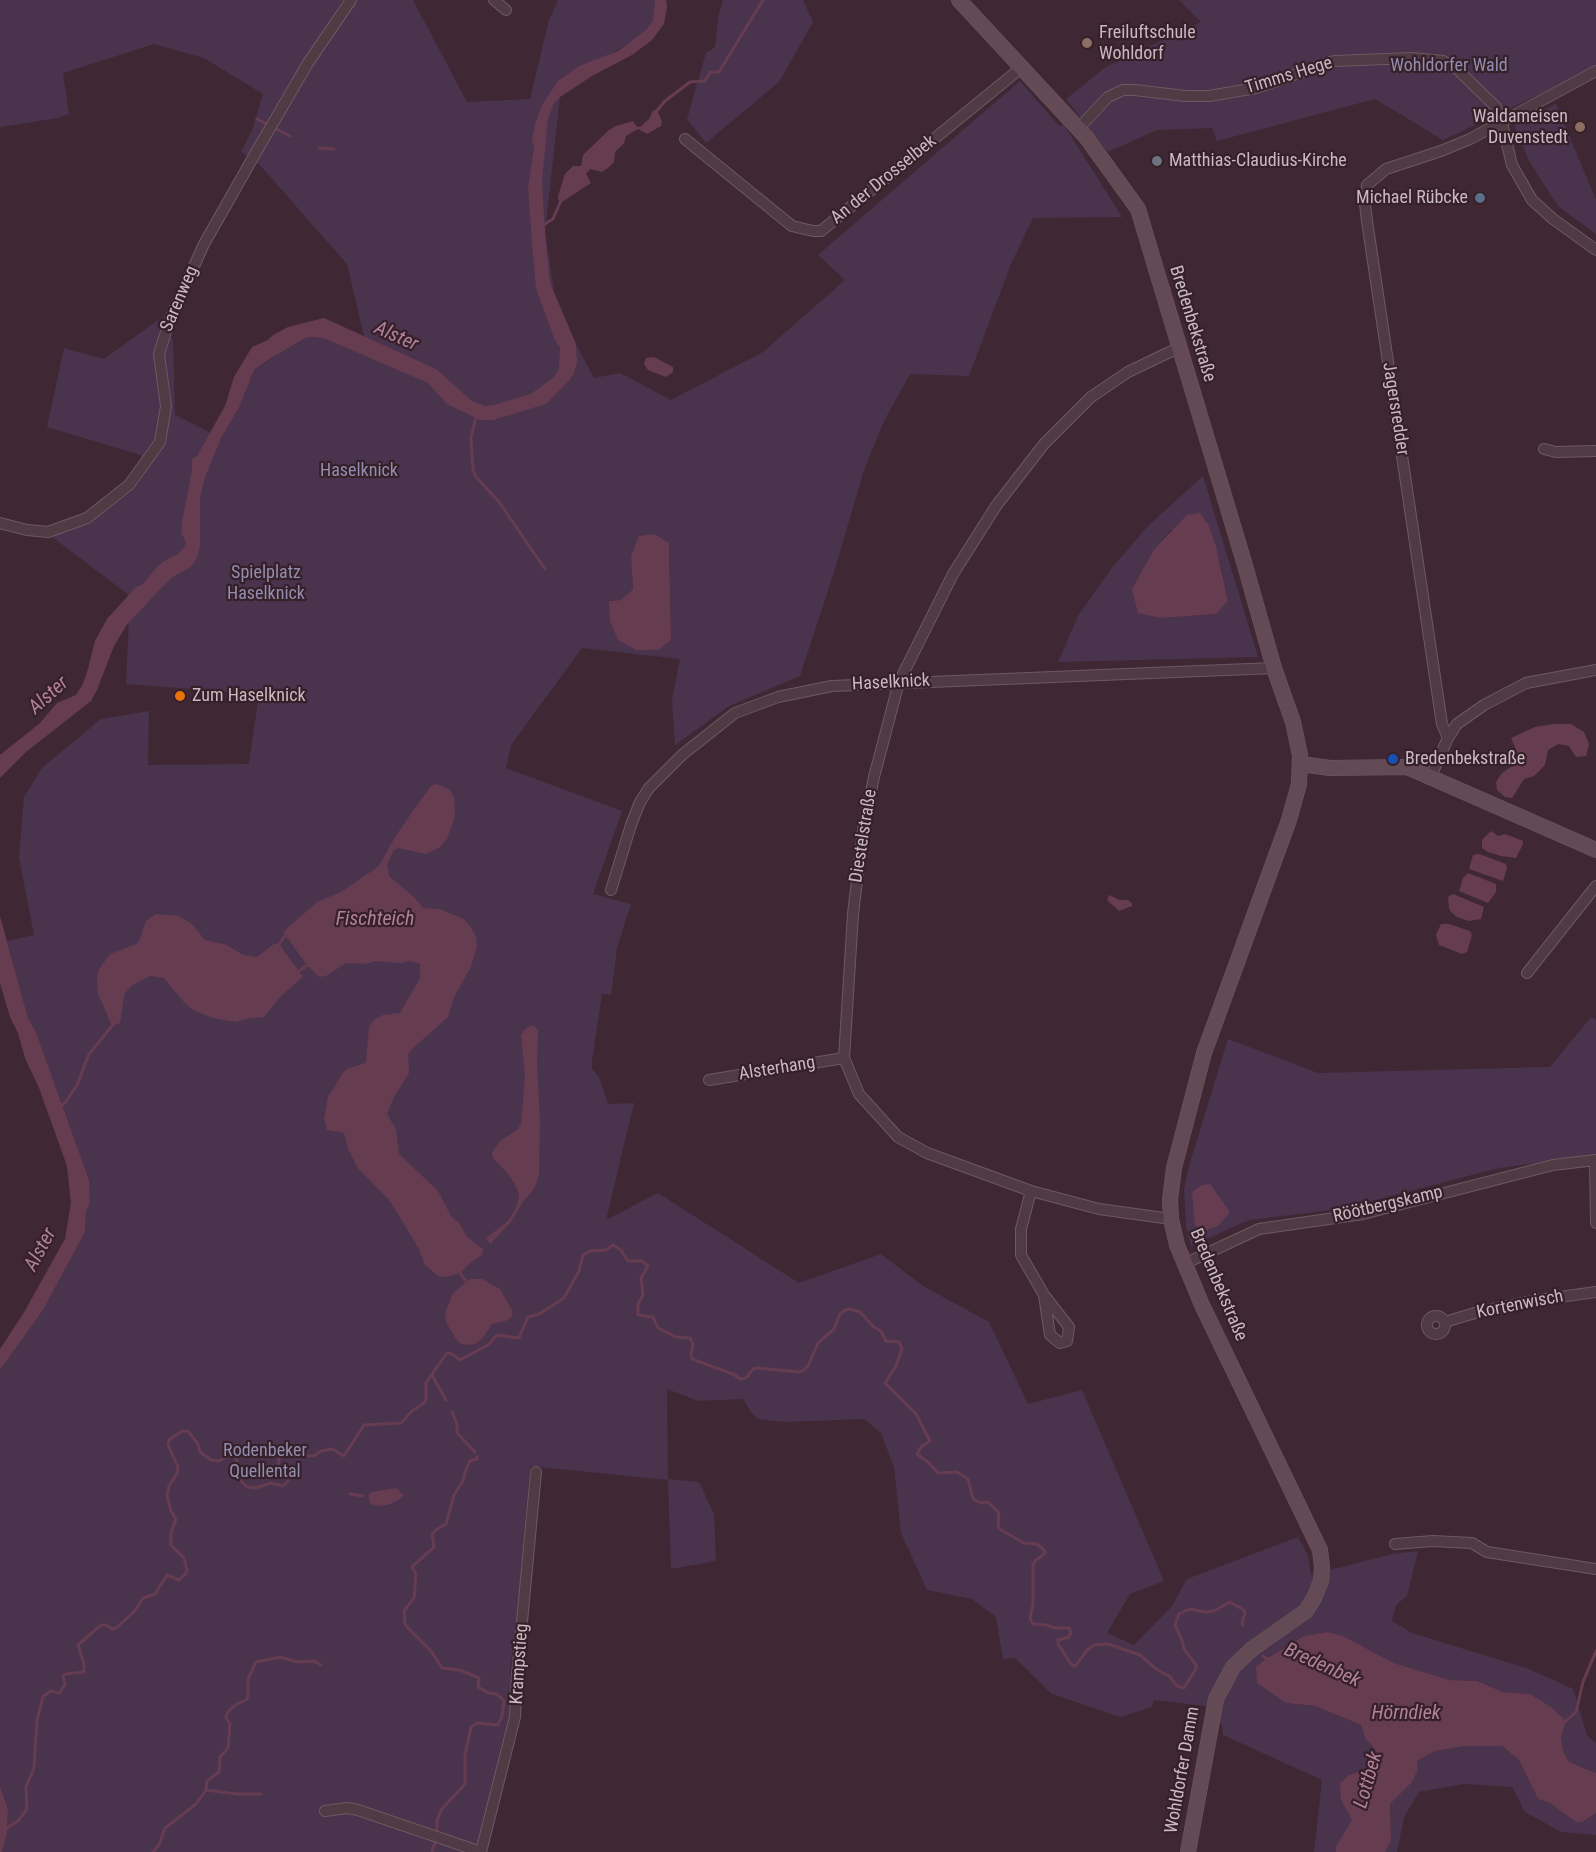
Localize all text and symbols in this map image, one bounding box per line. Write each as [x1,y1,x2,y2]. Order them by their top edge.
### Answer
place label: Freiluftschule Wohldorf [1099,22,1196,64]
marker: Freiluftschule Wohldorf [1080,36,1094,50]
street label: Timms Hege [1243,53,1335,99]
park label: Wohldorfer Wald [1390,55,1508,77]
place label: Waldameisen Duvenstedt [1473,106,1568,148]
marker: Waldameisen Duvenstedt [1573,120,1587,134]
street label: An der Drosselbek [827,131,941,229]
place label: Matthias-Claudius-Kirche [1169,150,1347,172]
marker: Matthias-Claudius-Kirche [1150,154,1164,168]
place label: Michael Rübcke [1356,187,1468,209]
marker: Michael Rübcke [1473,191,1487,205]
street label: Sarenweg [156,263,204,335]
street label: Bredenbekstraße [1164,263,1220,385]
water label: Alster [370,317,422,357]
street label: Jagersredder [1377,361,1413,457]
park label: Haselknick [320,460,398,482]
park label: Spielplatz Haselknick [227,562,305,604]
street label: Haselknick [852,670,930,696]
water label: Alster [24,672,74,720]
place label: Zum Haselknick [192,685,306,707]
marker: Zum Haselknick [173,689,187,703]
place label: Bredenbekstraße [1405,748,1525,770]
marker: Bredenbekstraße [1386,752,1400,766]
street label: Diestelstraße [846,788,882,884]
water label: Fischteich [336,908,414,932]
street label: Alsterhang [737,1052,817,1086]
street label: Röötbergskamp [1331,1182,1445,1228]
water label: Alster [20,1224,62,1276]
street label: Bredenbekstraße [1185,1225,1251,1345]
street label: Kortenwisch [1475,1286,1565,1324]
park label: Rodenbeker Quellental [223,1440,307,1482]
street label: Krampstieg [506,1623,534,1705]
water label: Bredenbek [1280,1639,1364,1693]
water label: Hörndiek [1372,1702,1440,1726]
street label: Wohldorfer Damm [1161,1705,1205,1835]
water label: Lottbek [1349,1749,1389,1811]

